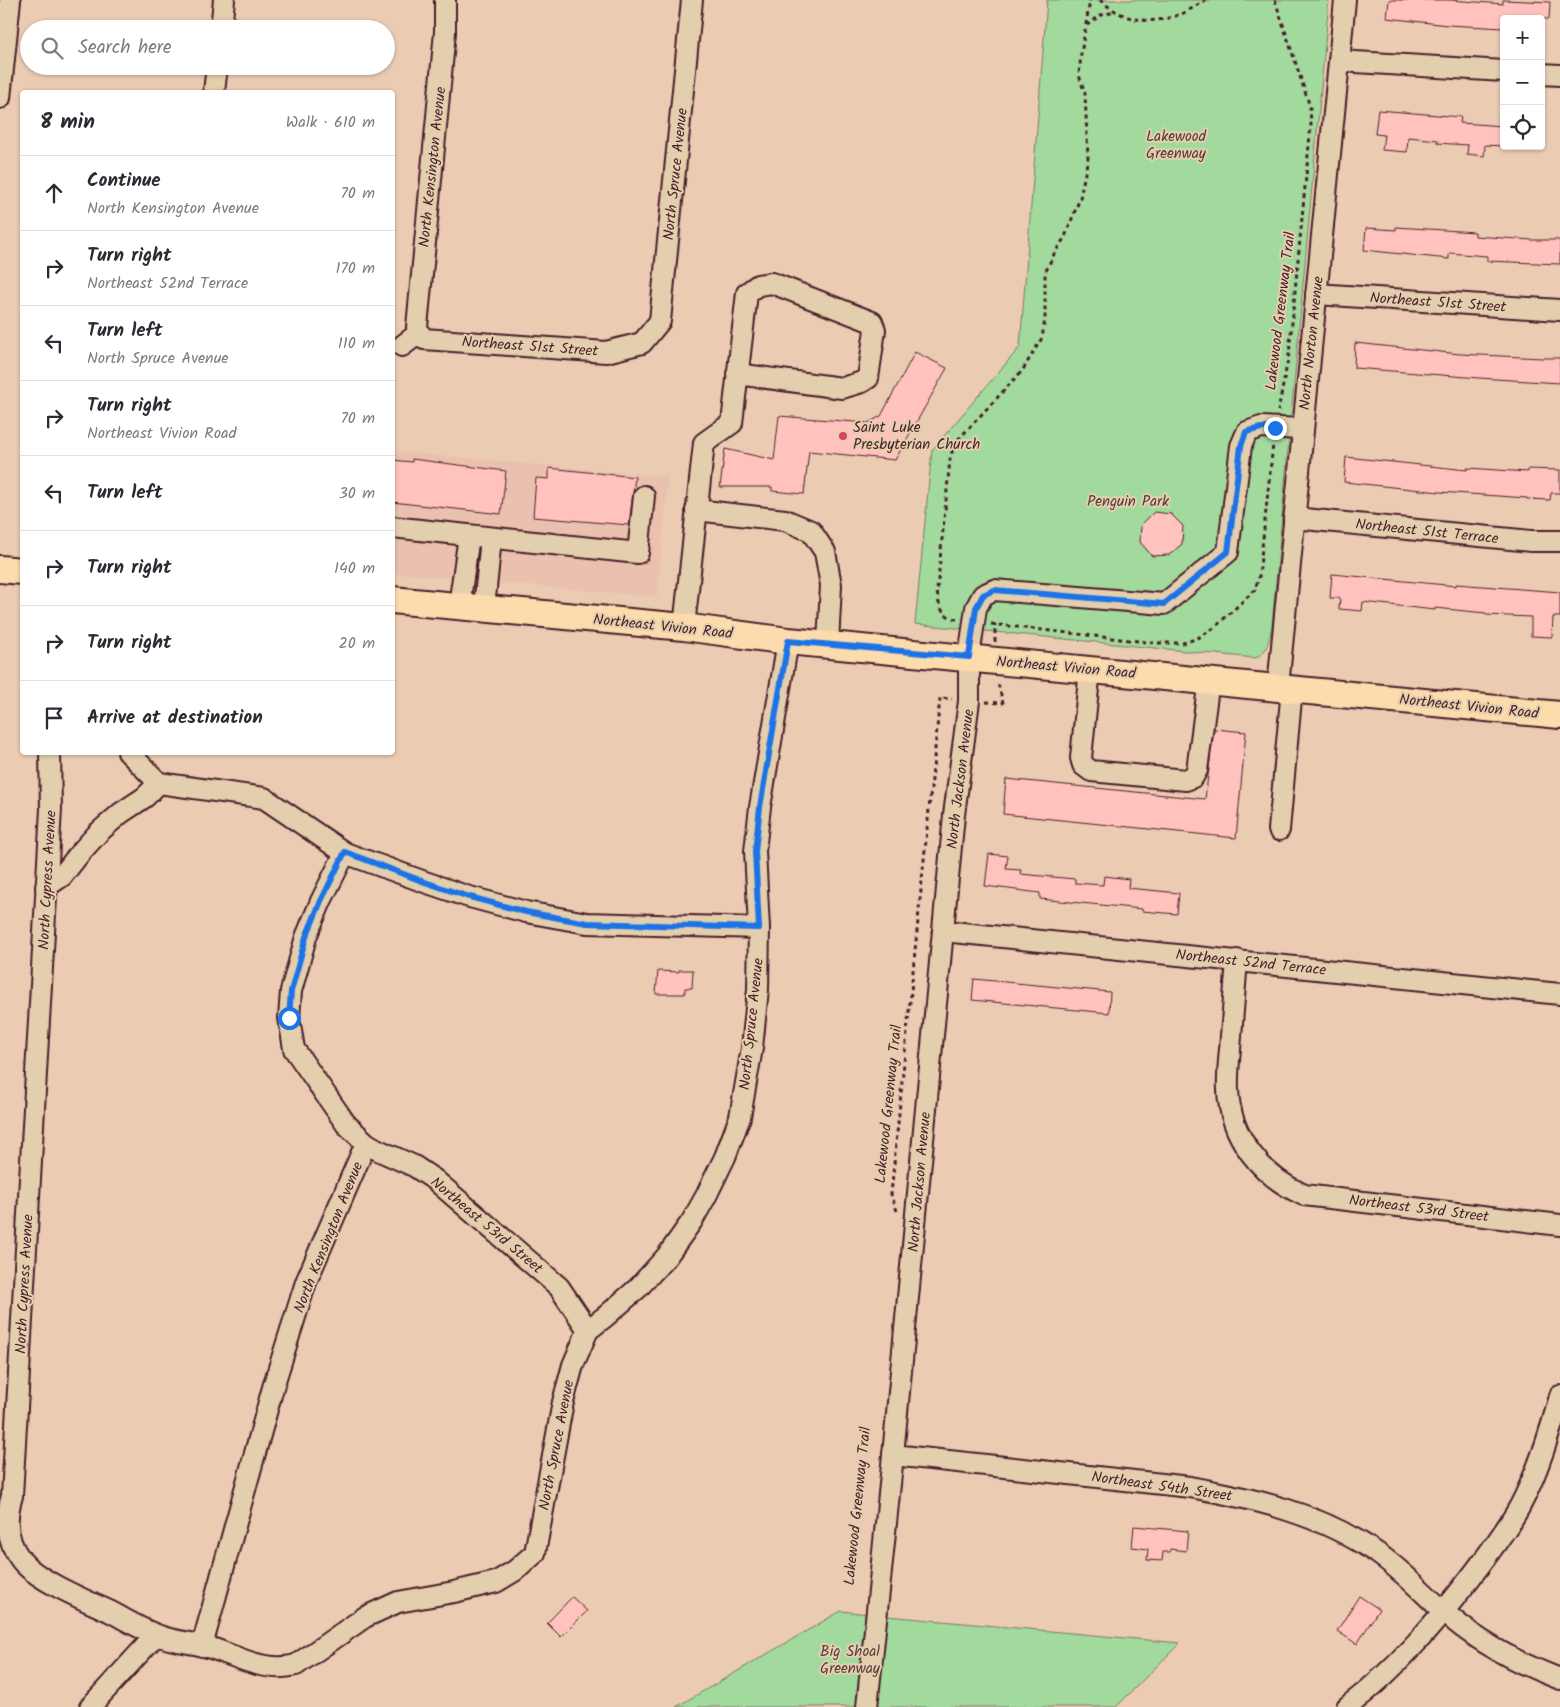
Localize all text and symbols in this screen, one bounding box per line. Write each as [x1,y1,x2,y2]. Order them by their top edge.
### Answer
map controls [1500,15,1545,150]
button: + [1500,15,1545,60]
search box [20,20,395,75]
text: Search here [78,33,172,63]
icon: search [38,34,66,62]
button: − [1500,60,1545,105]
street label: North Kensington Avenue [413,85,453,249]
button: locate [1500,105,1545,150]
text: 8 min [40,106,95,139]
street label: North Spruce Avenue [657,107,695,241]
text: Walk · 610 m [286,110,375,135]
park label: Lakewood Greenway [1146,125,1207,166]
text: Continue [87,166,160,196]
icon: ahead [40,179,68,207]
text: 70 m [340,181,375,206]
text: North Kensington Avenue [87,196,259,221]
street label: Lakewood Greenway Trail [1259,230,1303,392]
text: Turn right [87,241,172,271]
icon: right [40,254,68,282]
text: 170 m [335,256,375,281]
text: Northeast 52nd Terrace [87,271,248,296]
street label: North Norton Avenue [1293,275,1331,411]
street label: Northeast 51st Street [1369,286,1507,320]
text: Turn left [87,316,162,346]
icon: left [40,329,68,357]
street label: Northeast 51st Street [461,330,599,364]
text: 110 m [338,331,375,356]
text: North Spruce Avenue [87,346,229,371]
text: Turn right [87,391,172,421]
icon: right [40,404,68,432]
text: 70 m [340,406,375,431]
place label: Saint Luke Presbyterian Church [853,416,980,457]
route end [1264,417,1287,440]
text: Northeast Vivion Road [87,421,236,446]
marker: Saint Luke Presbyterian Church [837,430,849,442]
text: Turn left [87,478,162,508]
icon: left [40,479,68,507]
text: 30 m [339,481,375,506]
park label: Penguin Park [1087,490,1170,514]
street label: Northeast 51st Terrace [1354,513,1500,551]
text: Turn right [87,553,172,583]
icon: right [40,554,68,582]
text: 140 m [334,556,375,581]
street label: Northeast Vivion Road [592,608,734,646]
text: Turn right [87,628,172,658]
icon: right [40,629,68,657]
text: 20 m [339,631,375,656]
street label: Northeast Vivion Road [995,650,1137,686]
street label: Northeast Vivion Road [1398,688,1540,726]
text: Arrive at destination [87,703,263,733]
icon: arrive [40,704,68,732]
street label: North Jackson Avenue [940,707,982,851]
street label: North Cypress Avenue [32,809,64,950]
street label: Northeast 52nd Terrace [1174,943,1328,983]
street label: North Spruce Avenue [733,957,771,1091]
route start [278,1007,301,1030]
street label: Lakewood Greenway Trail [869,1023,909,1185]
street label: North Jackson Avenue [902,1111,938,1253]
street label: North Kensington Avenue [288,1158,370,1317]
street label: Northeast 53rd Street [425,1171,548,1280]
street label: Northeast 53rd Street [1347,1188,1490,1230]
street label: North Cypress Avenue [9,1213,41,1354]
street label: North Spruce Avenue [533,1378,581,1513]
street label: Lakewood Greenway Trail [838,1425,878,1587]
street label: Northeast 54th Street [1090,1465,1234,1509]
park label: Big Shoal Greenway [820,1640,881,1681]

